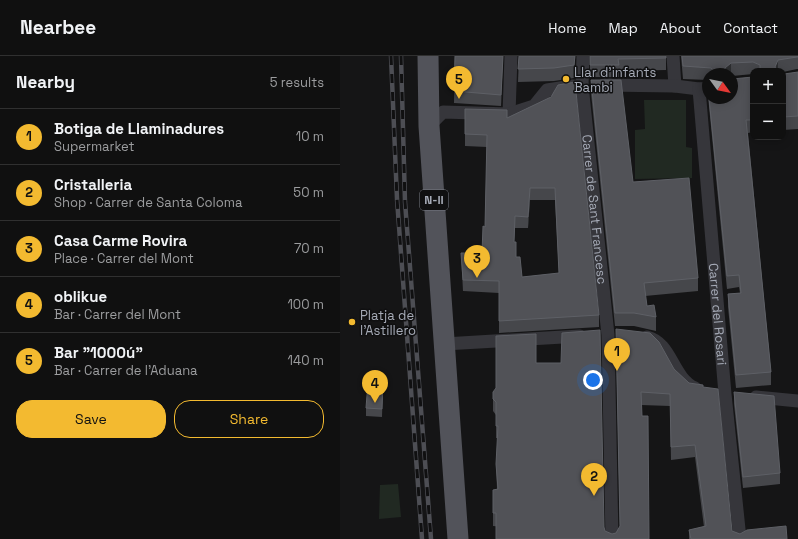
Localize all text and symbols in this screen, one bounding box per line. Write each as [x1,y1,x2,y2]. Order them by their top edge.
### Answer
text: Nearbee [20,15,96,40]
text: Home [548,19,586,37]
text: Map [608,19,638,37]
text: About [660,19,701,37]
text: Contact [723,19,778,37]
place label: Llar d'infants Bambi [574,64,656,96]
pin: 5 [446,66,472,99]
north arrow [702,68,738,104]
map controls [750,68,786,140]
button: + [750,68,786,104]
text: Nearby [16,71,75,93]
text: 5 results [270,74,324,91]
marker: Llar d'infants Bambi [561,74,571,84]
button: − [750,104,786,140]
text: Botiga de Llaminadures [54,119,224,138]
text: 1 [26,128,32,145]
text: 10 m [296,128,324,145]
street label: Carrer de Sant Francesc [579,133,611,285]
text: Supermarket [54,138,135,155]
text: Cristalleria [54,175,132,194]
text: 2 [25,184,33,201]
text: 50 m [293,184,324,201]
road number: N-II [420,190,448,210]
text: Shop · Carrer de Santa Coloma [54,194,242,211]
text: Casa Carme Rovira [54,231,187,250]
text: 3 [25,240,33,257]
text: 70 m [294,240,324,257]
pin: 3 [464,245,490,278]
text: Place · Carrer del Mont [54,250,194,267]
street label: Carrer del Rosari [705,262,731,366]
text: oblikue [54,287,107,306]
text: 4 [25,296,33,313]
text: 100 m [287,296,324,313]
text: Bar · Carrer del Mont [54,306,181,323]
place label: Platja de l'Astillero [360,307,416,339]
marker: Platja de l'Astillero [347,317,357,327]
pin: 1 [604,338,630,371]
text: Bar "1000ú" [54,343,143,362]
text: 5 [25,352,33,369]
text: 140 m [288,352,324,369]
text: Bar · Carrer de l'Aduana [54,362,198,379]
pin: 4 [362,370,388,403]
your location [583,370,603,390]
button: Save [16,400,166,438]
button: Share [174,400,324,438]
pin: 2 [581,463,607,496]

